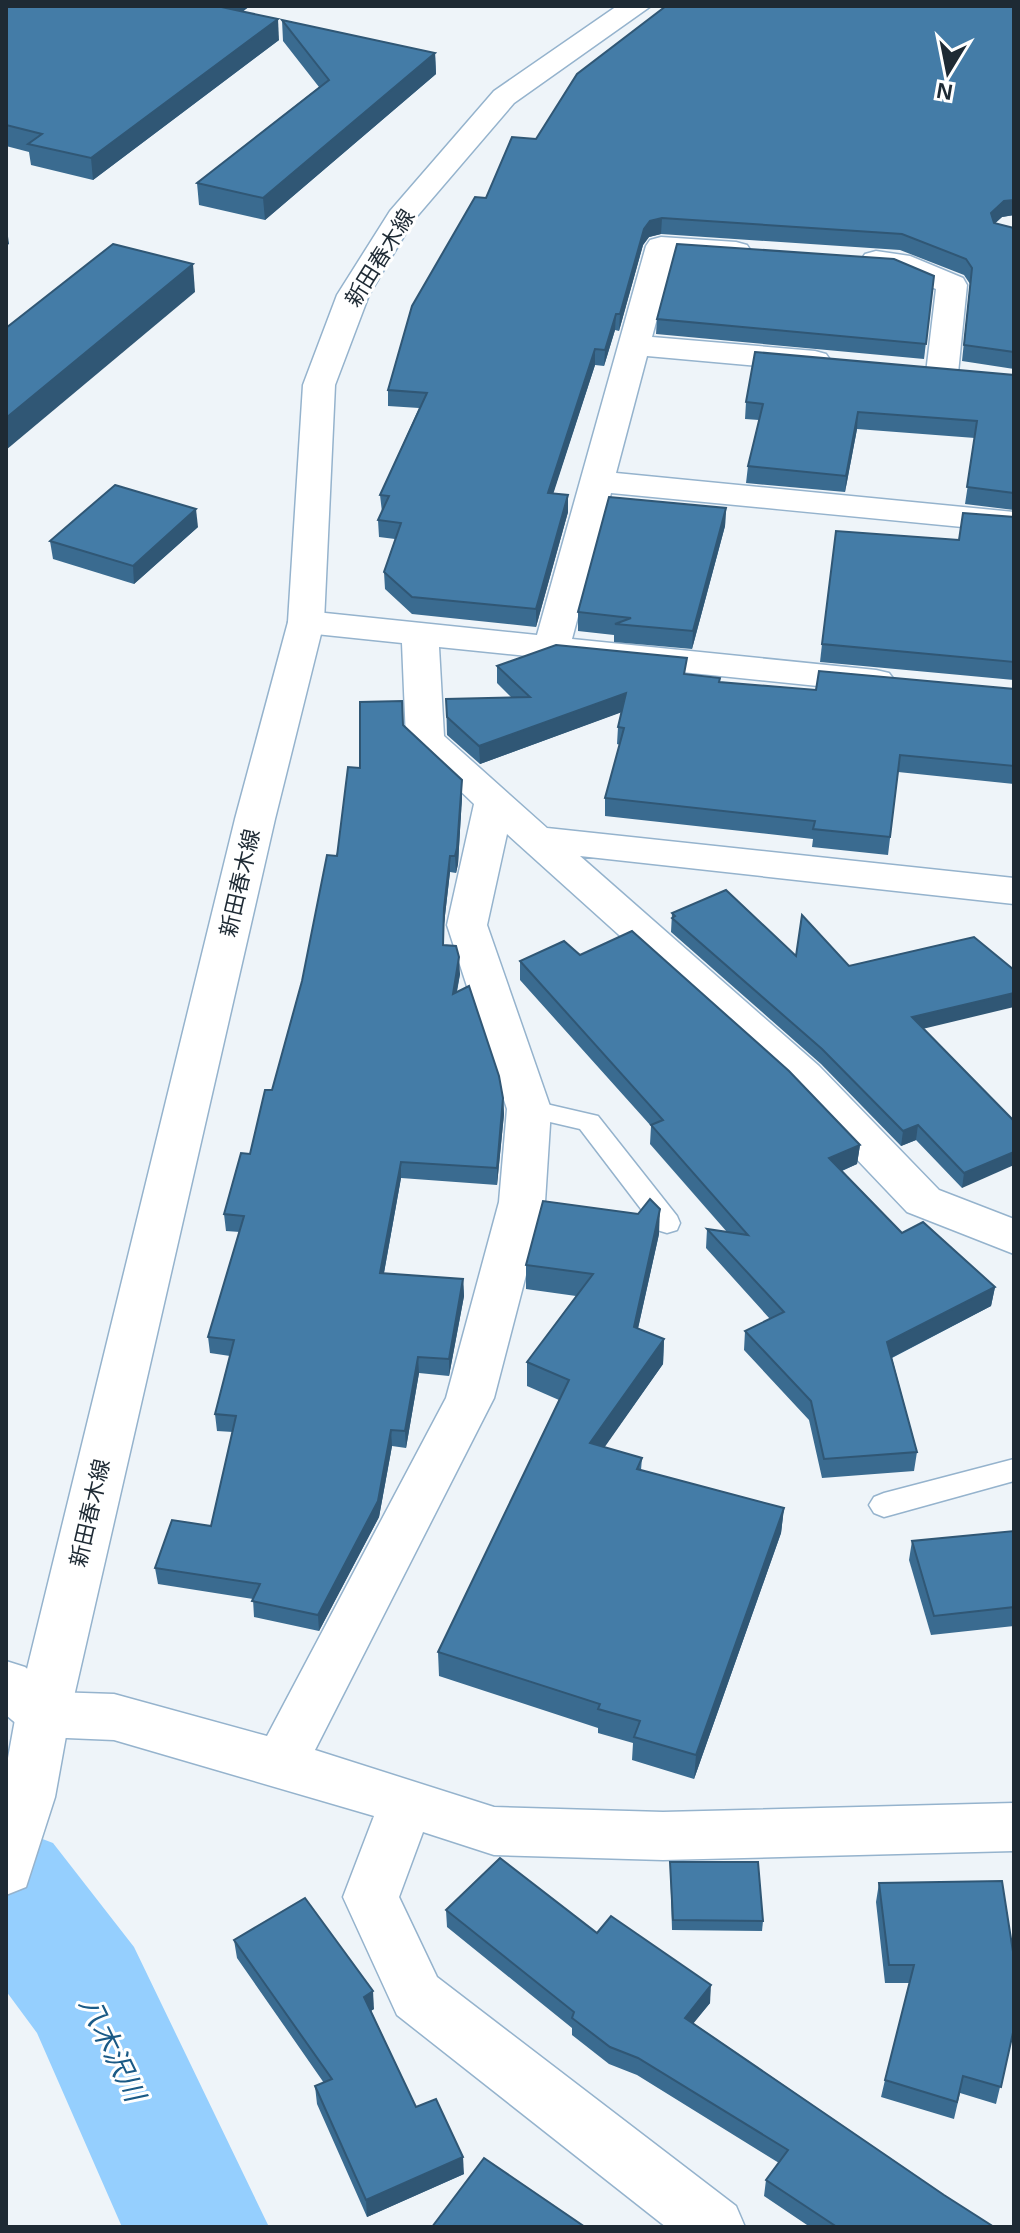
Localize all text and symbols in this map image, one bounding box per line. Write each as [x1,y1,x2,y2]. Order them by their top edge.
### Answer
north arrow [908,32,988,112]
text: N [935,78,955,105]
street label: 新田春木線 [340,205,420,311]
street label: 新田春木線 [215,827,265,939]
street label: 新田春木線 [65,1457,115,1569]
water label: 八木沢川 [74,1992,152,2109]

